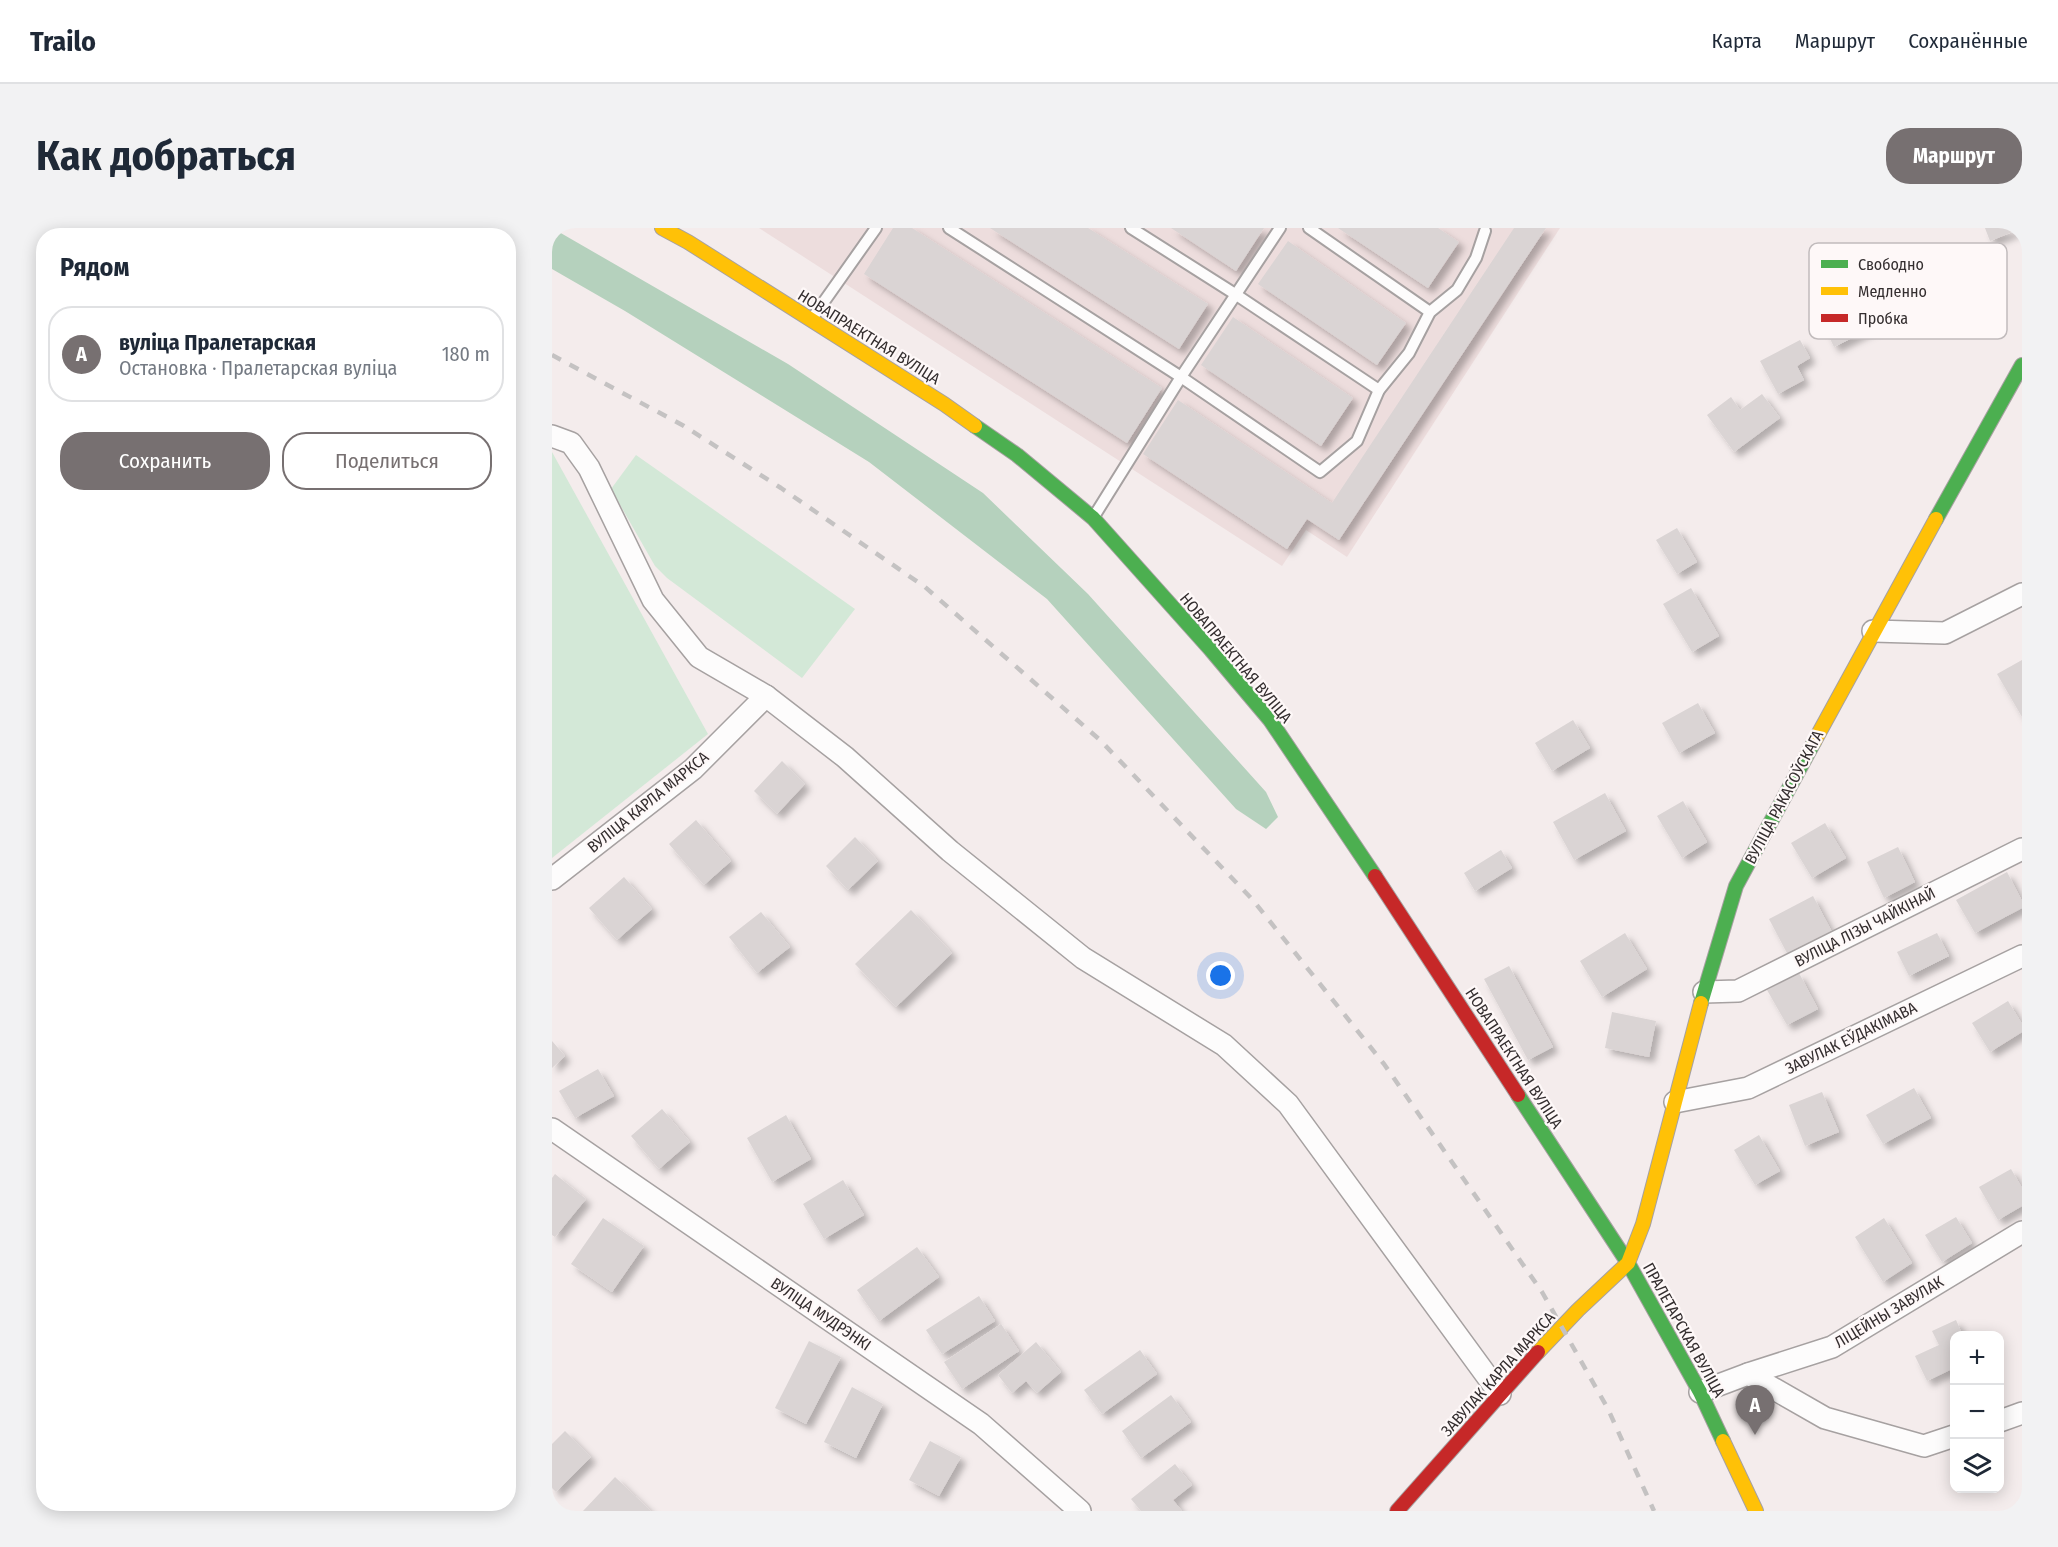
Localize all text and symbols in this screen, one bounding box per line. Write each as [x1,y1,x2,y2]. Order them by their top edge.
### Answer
text: Trailo [30,25,96,58]
text: Карта [1712,28,1762,54]
text: Маршрут [1795,28,1875,54]
text: Сохранённые [1908,28,2028,54]
button: Маршрут [1886,128,2022,184]
text: Как добраться [36,131,296,181]
legend [1809,243,2007,339]
text: Рядом [60,252,129,283]
text: Свободно [1858,255,1924,274]
text: Медленно [1858,282,1927,301]
street label: НОВАПРАЕКТНАЯ ВУЛІЦА [794,286,944,389]
text: Пробка [1858,309,1908,328]
text: вуліца Пралетарская [119,329,316,356]
text: A [76,342,87,366]
text: 180 m [442,342,490,366]
text: Остановка · Пралетарская вуліца [119,356,397,380]
button: Сохранить [60,432,270,490]
button: Поделиться [282,432,492,490]
street label: НОВАПРАЕКТНАЯ ВУЛІЦА [1176,589,1296,727]
street label: ВУЛІЦА РАКАСОЎСКАГА [1741,726,1828,867]
street label: ВУЛІЦА КАРЛА МАРКСА [584,747,713,857]
street label: ВУЛІЦА ЛІЗЫ ЧАЙКІНАЙ [1791,883,1939,971]
your location [1206,961,1235,990]
street label: НОВАПРАЕКТНАЯ ВУЛІЦА [1461,984,1567,1132]
street label: ЗАВУЛАК ЕЎДАКІМАВА [1782,998,1920,1078]
street label: ПРАЛЕТАРСКАЯ ВУЛІЦА [1639,1259,1729,1401]
street label: ЛІЦЕЙНЫ ЗАВУЛАК [1831,1272,1947,1352]
street label: ВУЛІЦА МУДРЭНКІ [767,1273,875,1355]
street label: ЗАВУЛАК КАРЛА МАРКСА [1437,1307,1559,1440]
map controls [1950,1331,2004,1493]
button: + [1950,1331,2004,1385]
button: − [1950,1385,2004,1439]
pin: A [1736,1386,1774,1435]
button: layers [1950,1439,2004,1493]

